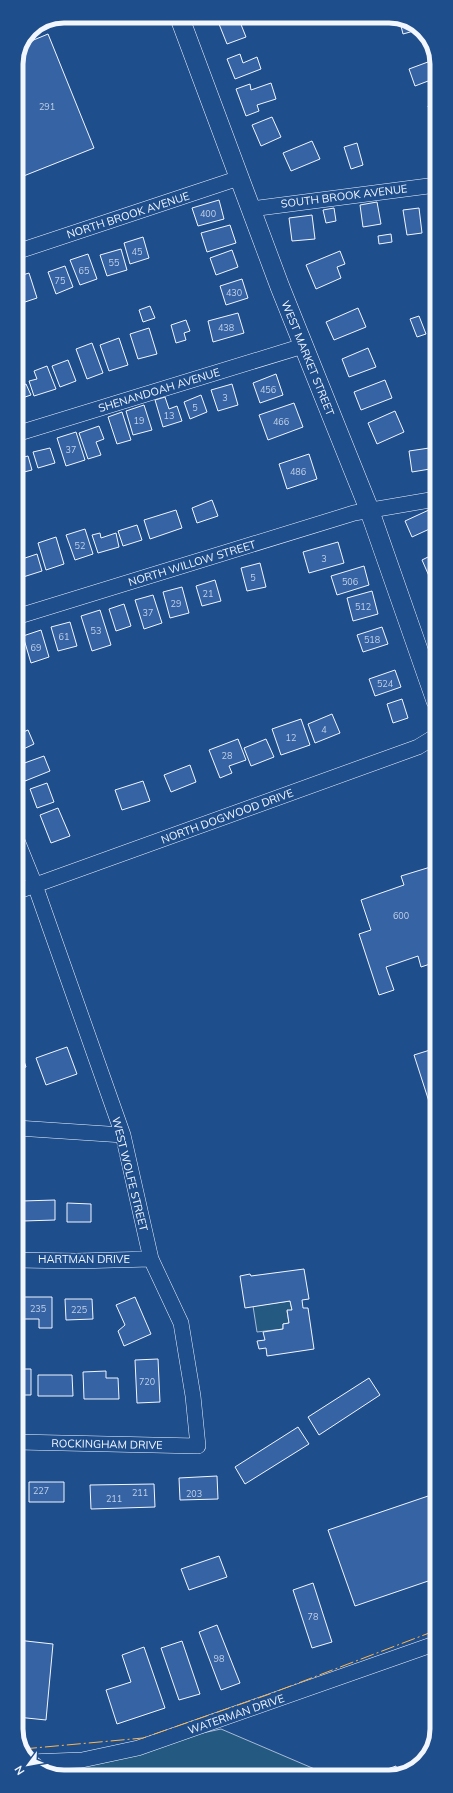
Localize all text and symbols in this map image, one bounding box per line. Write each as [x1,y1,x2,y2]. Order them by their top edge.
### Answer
house number: 291 [39,101,55,112]
street label: SOUTH BROOK AVENUE [280,181,408,211]
street label: NORTH BROOK AVENUE [65,189,191,241]
house number: 400 [200,208,216,219]
house number: 45 [132,246,143,257]
house number: 55 [109,257,120,268]
house number: 65 [79,265,90,276]
house number: 75 [55,275,66,286]
house number: 430 [226,287,242,298]
street label: WEST MARKET STREET [278,298,338,418]
house number: 438 [218,322,234,333]
street label: SHENANDOAH AVENUE [96,365,222,415]
house number: 456 [260,384,276,395]
house number: 3 [222,392,228,403]
house number: 5 [192,402,198,413]
house number: 13 [164,410,174,421]
house number: 19 [134,415,144,426]
house number: 466 [273,416,289,427]
house number: 37 [66,444,76,455]
house number: 486 [290,466,306,477]
street label: NORTH WILLOW STREET [127,537,258,589]
house number: 52 [75,540,85,551]
house number: 3 [321,553,327,564]
house number: 5 [250,572,256,583]
house number: 506 [342,576,358,587]
house number: 21 [203,588,213,599]
house number: 29 [171,598,181,609]
house number: 512 [355,601,371,612]
house number: 37 [143,607,153,618]
house number: 53 [91,625,101,636]
house number: 61 [59,631,69,642]
house number: 518 [364,634,380,645]
house number: 69 [31,642,41,653]
house number: 524 [377,678,394,689]
house number: 4 [321,724,327,735]
house number: 12 [286,732,296,743]
house number: 28 [222,750,232,761]
street label: NORTH DOGWOOD DRIVE [159,786,295,846]
house number: 600 [393,910,409,921]
street label: WEST WOLFE STREET [109,1115,151,1233]
street label: HARTMAN DRIVE [38,1252,130,1266]
house number: 235 [30,1303,47,1314]
house number: 225 [71,1304,88,1315]
house number: 720 [139,1376,155,1387]
street label: ROCKINGHAM DRIVE [51,1436,163,1452]
house number: 227 [33,1485,49,1496]
house number: 211 [132,1487,148,1498]
house number: 203 [186,1488,202,1499]
house number: 211 [106,1493,122,1504]
house number: 78 [308,1611,318,1622]
house number: 98 [214,1653,224,1664]
street label: WATERMAN DRIVE [186,1691,286,1737]
north arrow [8,1745,48,1785]
text: N [11,1763,28,1778]

